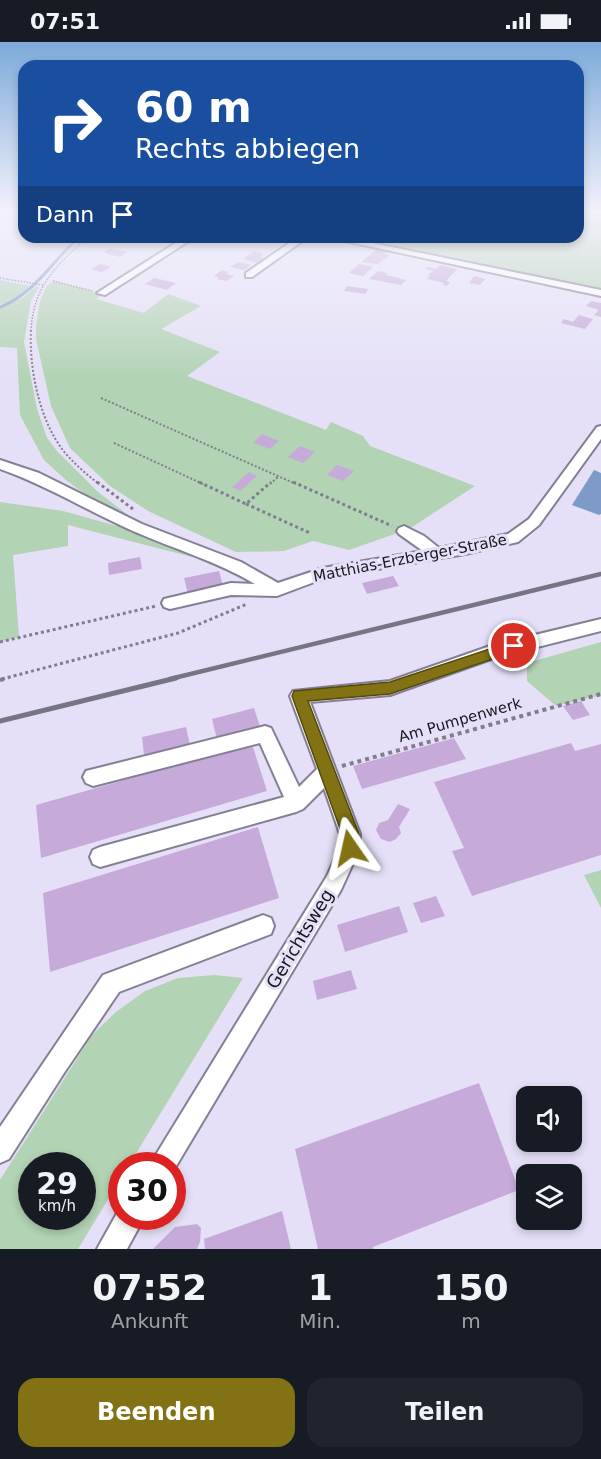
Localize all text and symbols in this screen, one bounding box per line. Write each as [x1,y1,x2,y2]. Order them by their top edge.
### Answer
text: 07:51 [30,9,100,34]
text: 60 m [135,83,252,132]
icon: right [36,84,114,162]
text: Rechts abbiegen [135,133,360,164]
icon: arrive [106,198,139,231]
text: Dann [36,202,94,227]
street label: Matthias-Erzberger-Straße [312,530,508,586]
pin [488,620,539,671]
icon: arrive [497,629,530,662]
street label: Am Pumpenwerk [396,694,524,746]
position arrow [318,816,382,880]
street label: Gerichtsweg [262,885,338,992]
map controls [516,1086,582,1230]
button: sound [516,1086,582,1152]
speed limit sign: 30 [108,1152,186,1230]
button: layers [516,1164,582,1230]
text: 29 [36,1166,78,1201]
text: km/h [38,1197,76,1215]
text: 07:52 [92,1267,207,1308]
text: 1 [308,1267,333,1308]
text: 150 [433,1267,509,1308]
text: Ankunft [111,1309,188,1333]
text: Min. [299,1309,341,1333]
text: m [461,1309,481,1333]
button: Beenden [18,1378,295,1447]
button: Teilen [307,1378,583,1447]

